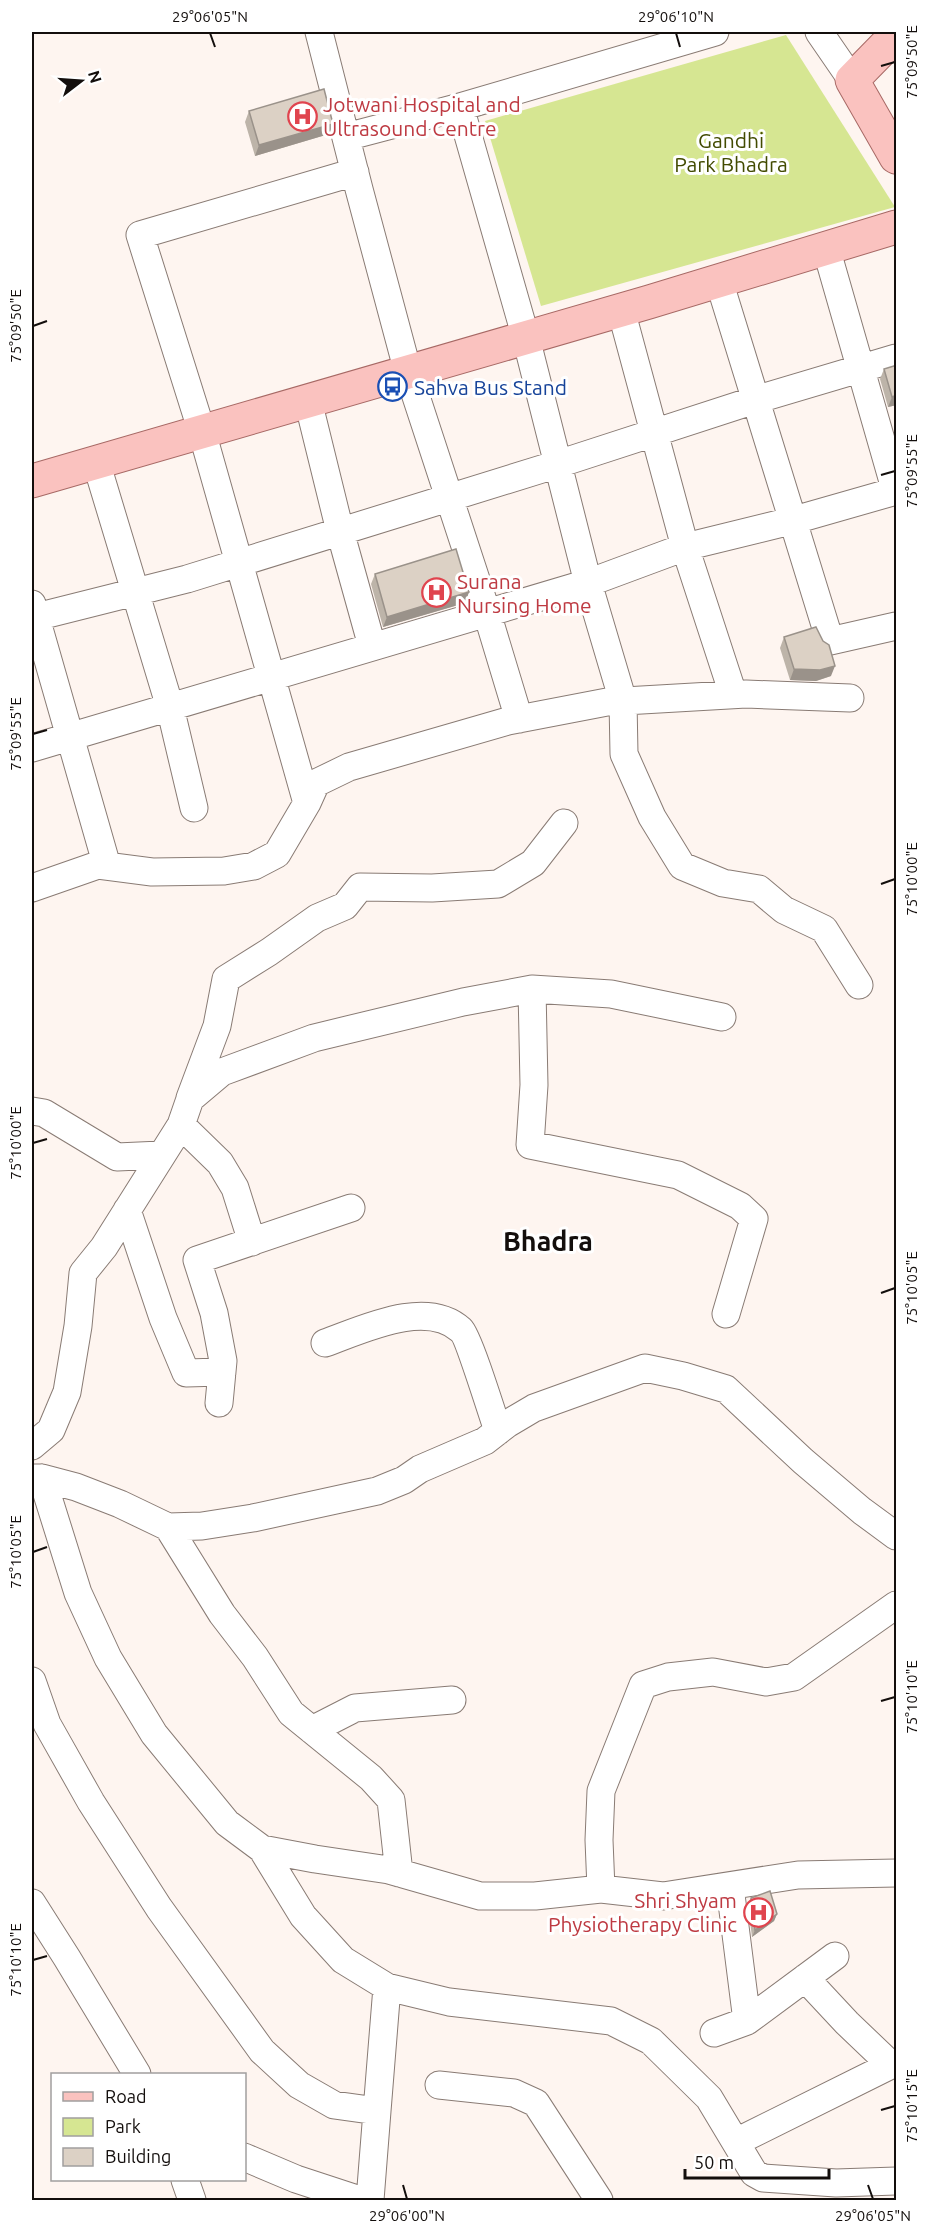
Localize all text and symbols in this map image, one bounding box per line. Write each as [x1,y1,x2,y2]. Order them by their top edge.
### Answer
text: 29°06'05"N [172,8,248,25]
text: 29°06'10"N [638,8,714,25]
text: 75°09'50"E [903,25,920,99]
north arrow [51,51,111,111]
text: N [85,68,106,85]
place label: Jotwani Hospital and Ultrasound Centre [323,92,521,140]
hospital icon: Jotwani Hospital and Ultrasound Centre [286,100,318,132]
park label: Gandhi Park Bhadra [674,128,788,176]
text: 75°09'50"E [7,289,24,363]
bus stop icon: Sahva Bus Stand [377,371,409,403]
place label: Sahva Bus Stand [414,375,567,399]
text: 75°09'55"E [903,434,920,508]
place label: Surana Nursing Home [457,569,592,617]
hospital icon: Surana Nursing Home [420,577,452,609]
text: 75°09'55"E [7,697,24,771]
text: 75°10'00"E [903,842,920,916]
text: 75°10'00"E [7,1106,24,1180]
district label: Bhadra [503,1226,593,1256]
text: 75°10'05"E [903,1251,920,1325]
text: 75°10'05"E [7,1515,24,1589]
text: 75°10'10"E [903,1660,920,1734]
place label: Shri Shyam Physiotherapy Clinic [548,1888,737,1936]
hospital icon: Shri Shyam Physiotherapy Clinic [742,1896,774,1928]
text: 75°10'10"E [7,1923,24,1997]
text: 75°10'15"E [903,2069,920,2143]
legend [51,2073,246,2181]
text: Road [105,2086,147,2106]
text: Park [105,2116,141,2136]
scale bar [685,2142,829,2180]
text: Building [105,2146,171,2166]
text: 50 m [694,2152,734,2172]
text: 29°06'00"N [369,2207,445,2224]
text: 29°06'05"N [835,2207,911,2224]

